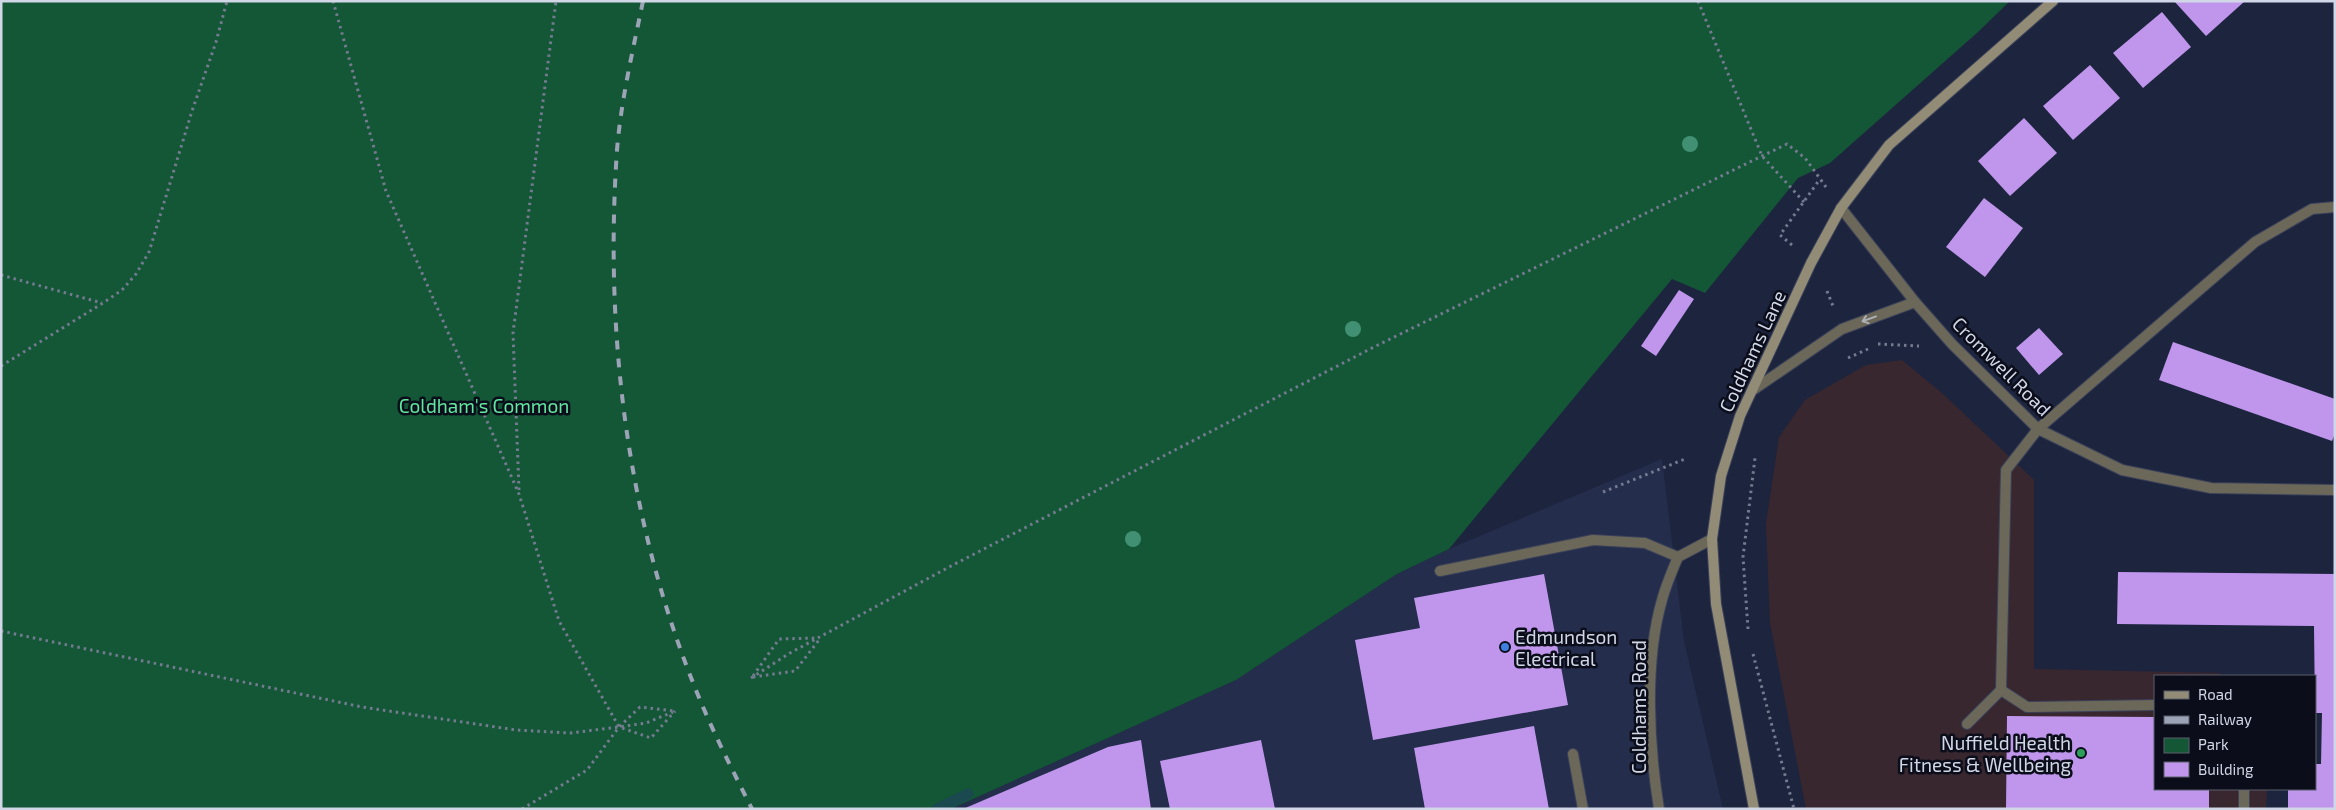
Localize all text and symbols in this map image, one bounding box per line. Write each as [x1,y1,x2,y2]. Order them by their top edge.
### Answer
street label: Coldhams Lane [1714,287,1790,415]
street label: Cromwell Road [1948,312,2056,420]
one-way arrow [1862,315,1877,324]
park label: Coldham's Common [399,394,569,417]
place label: Edmundson Electrical [1515,625,1617,670]
street label: Coldhams Road [1627,640,1650,774]
marker: Edmundson Electrical [1499,641,1511,653]
legend [2154,675,2316,790]
text: Road [2198,685,2233,703]
text: Railway [2198,710,2252,728]
place label: Nuffield Health Fitness & Wellbeing [1899,731,2071,776]
text: Park [2198,735,2229,753]
marker: Nuffield Health Fitness & Wellbeing [2075,747,2087,759]
text: Building [2198,760,2254,778]

